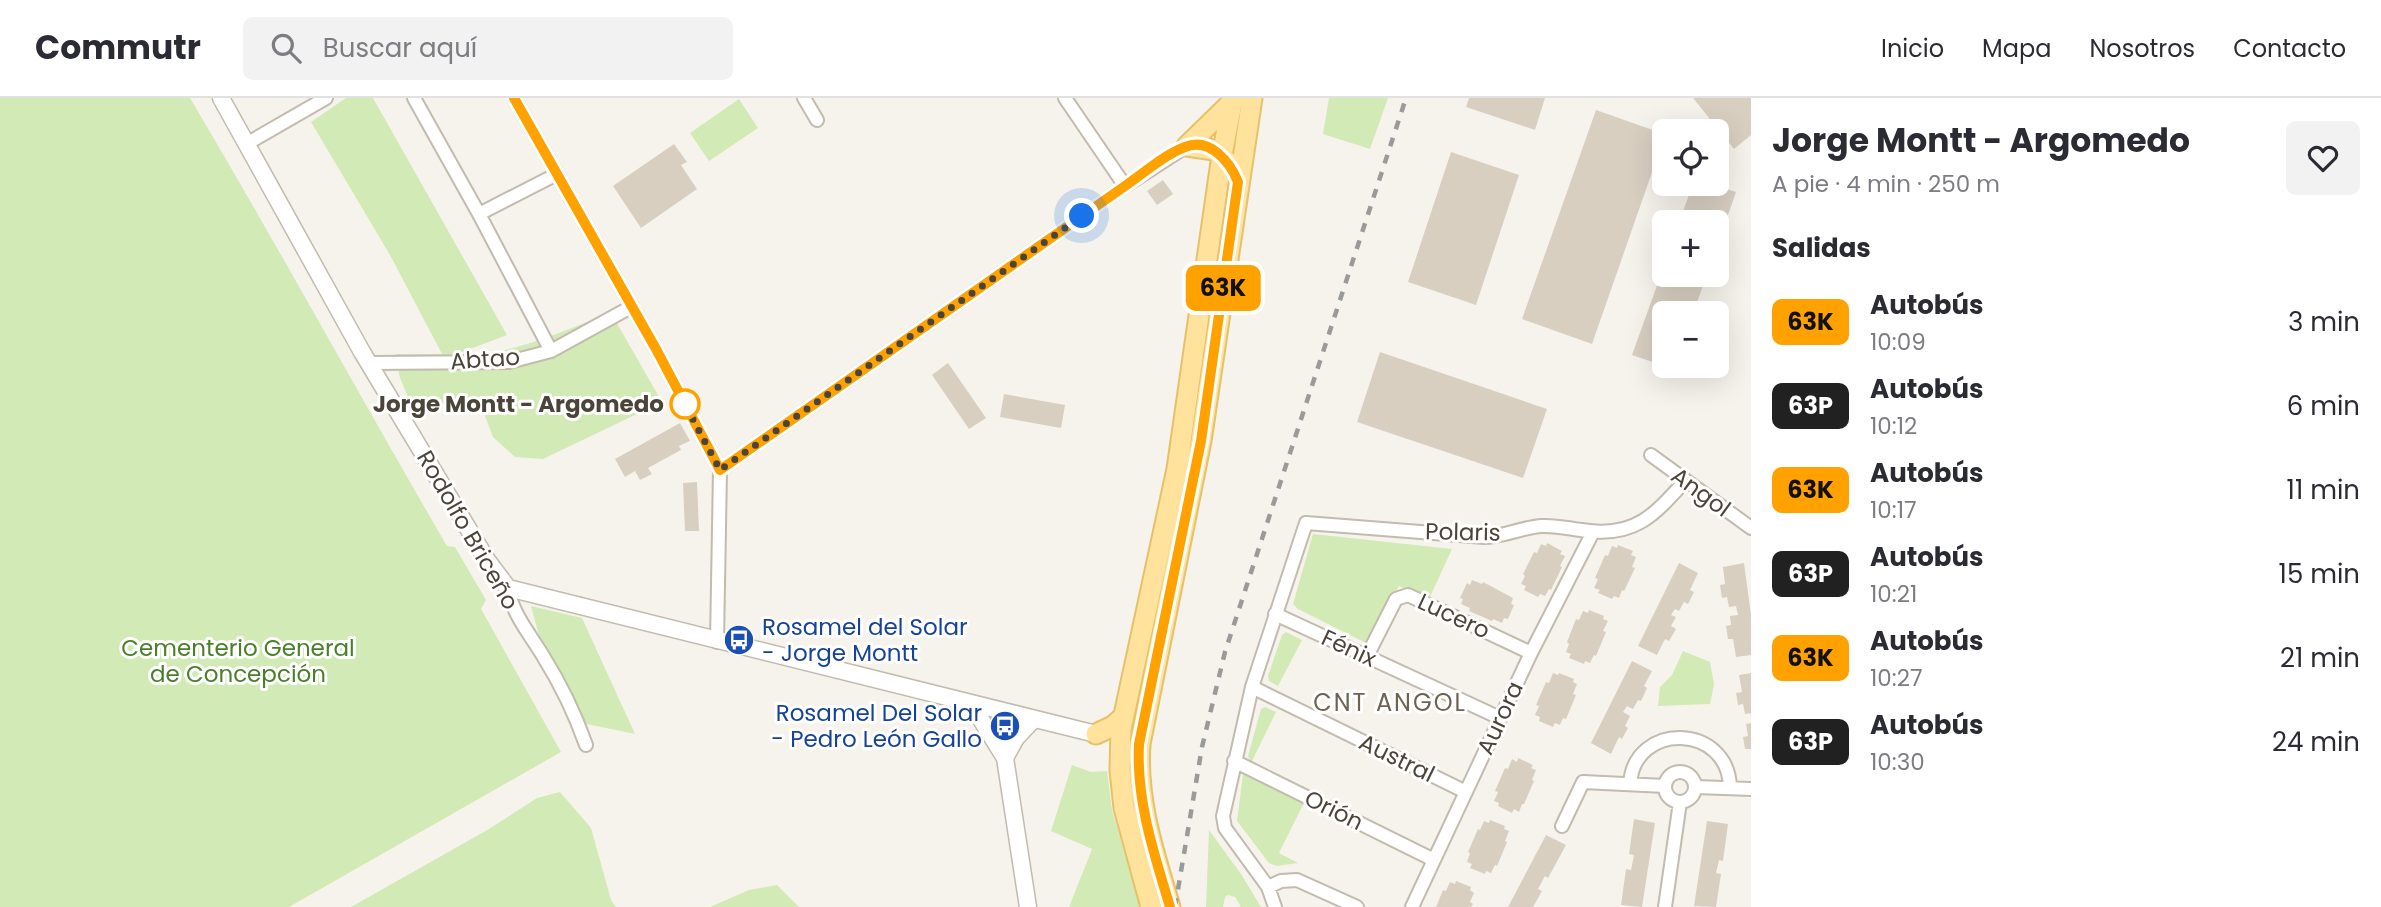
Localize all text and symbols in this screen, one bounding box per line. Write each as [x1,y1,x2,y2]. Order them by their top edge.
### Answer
search box [243,17,733,80]
text: Commutr [35,24,201,71]
icon: search [267,29,305,67]
text: Buscar aquí [323,30,477,66]
text: Inicio [1881,32,1944,65]
text: Mapa [1982,32,2051,65]
text: Nosotros [2089,32,2195,65]
text: Contacto [2233,32,2346,65]
text: Jorge Montt - Argomedo [1772,117,2190,164]
map controls [1652,119,1729,378]
button: locate [1652,119,1729,196]
button: heart [2286,121,2360,195]
text: A pie · 4 min · 250 m [1772,168,2000,200]
your location [1064,198,1099,233]
button: + [1652,210,1729,287]
text: Salidas [1772,230,1871,266]
line badge: 63K [1183,265,1263,311]
text: 63K [1200,271,1246,304]
text: Autobús [1870,287,1984,323]
button: − [1652,301,1729,378]
text: 3 min [2288,304,2360,340]
text: 63K [1787,305,1834,338]
text: 10:09 [1870,326,1926,358]
street label: Abtao [449,341,521,377]
text: Autobús [1870,371,1984,407]
place label: Jorge Montt - Argomedo [373,388,664,420]
text: 6 min [2287,388,2360,424]
marker: Jorge Montt - Argomedo [670,389,700,419]
text: 63P [1788,389,1833,422]
text: 10:12 [1870,410,1917,442]
street label: Rodolfo Briceño [409,444,527,616]
text: Autobús [1870,455,1984,491]
street label: Angol [1665,460,1737,524]
text: 11 min [2287,472,2360,508]
text: 63K [1787,473,1834,506]
text: 10:17 [1870,494,1917,526]
street label: Polaris [1425,515,1501,549]
text: Autobús [1870,539,1984,575]
text: 15 min [2279,556,2360,592]
text: 63P [1788,557,1833,590]
text: 10:21 [1870,578,1917,610]
street label: Lucero [1413,585,1495,647]
place label: Rosamel del Solar - Jorge Montt [762,611,968,669]
street label: Fénix [1316,621,1382,675]
bus stop icon: Rosamel del Solar - Jorge Montt [722,623,756,657]
text: Autobús [1870,623,1984,659]
park label: Cementerio General de Concepción [121,632,355,690]
text: 21 min [2280,640,2360,676]
text: 63K [1787,641,1834,674]
text: 10:27 [1870,662,1923,694]
street label: Aurora [1469,676,1531,760]
district label: CNT ANGOL [1313,686,1467,719]
place label: Rosamel Del Solar - Pedro León Gallo [771,697,982,755]
text: Autobús [1870,707,1984,743]
bus stop icon: Rosamel Del Solar - Pedro León Gallo [988,709,1022,743]
text: 24 min [2272,724,2360,760]
text: 63P [1788,725,1833,758]
street label: Austral [1354,726,1440,790]
text: 10:30 [1870,746,1925,778]
street label: Orión [1299,782,1369,838]

